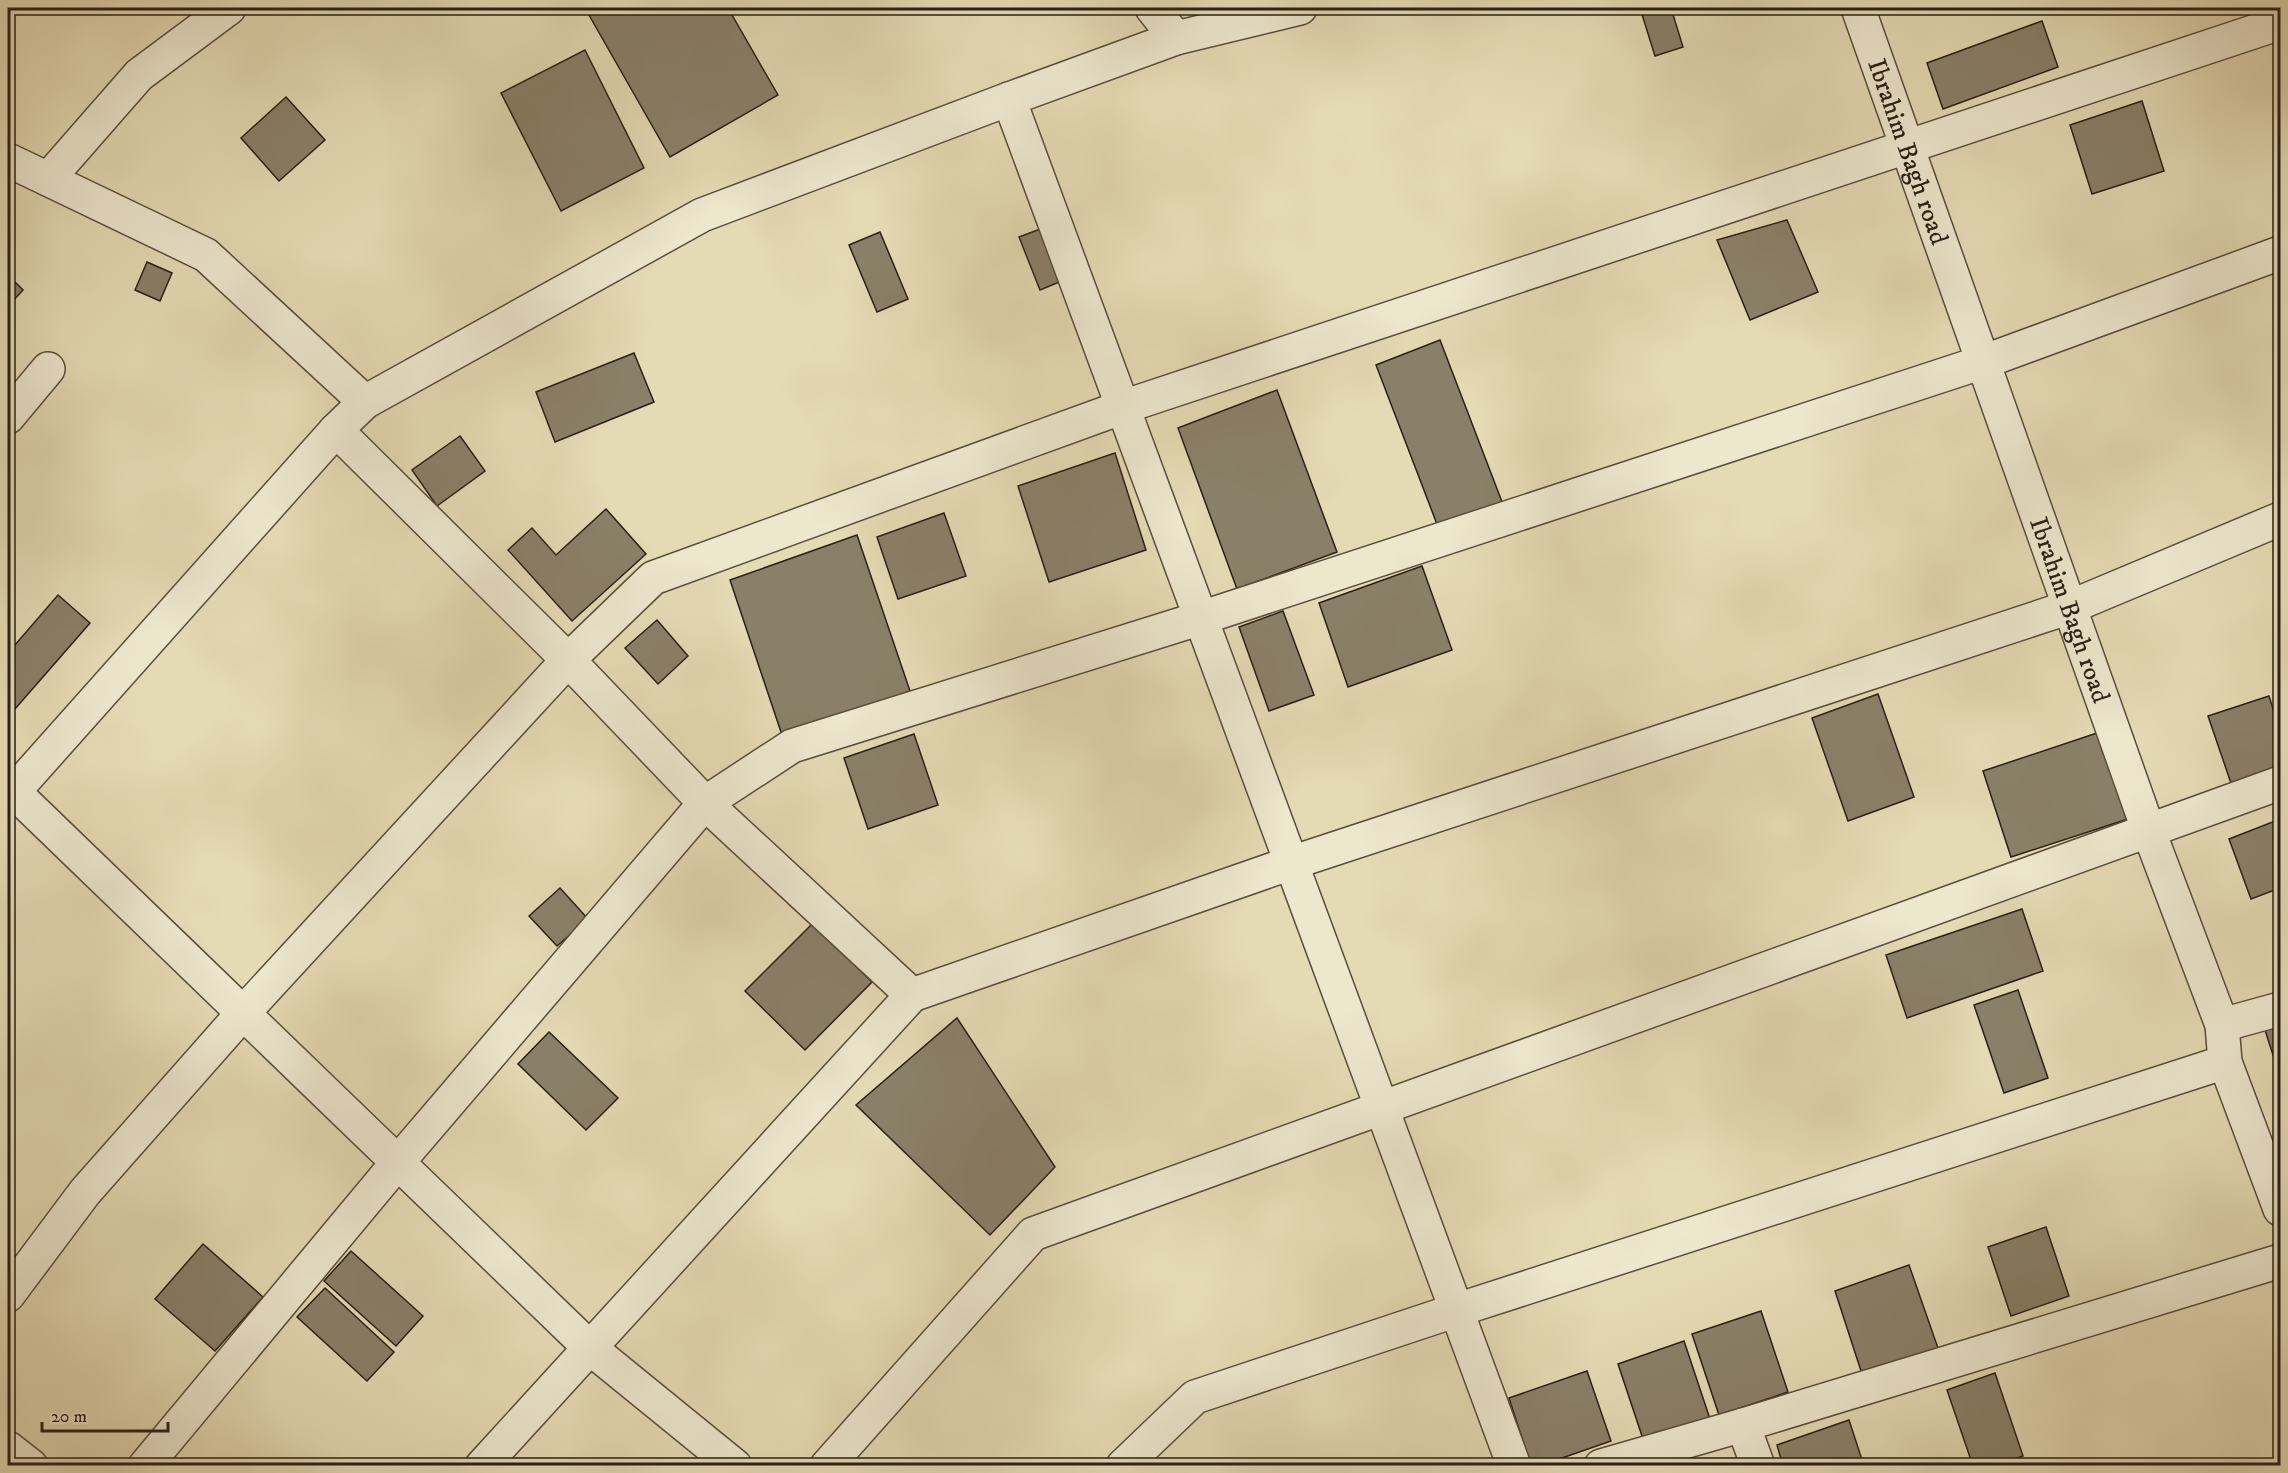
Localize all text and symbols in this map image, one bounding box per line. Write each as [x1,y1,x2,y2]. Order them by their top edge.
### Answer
street label: Ibrahim Bagh road [1859,55,1955,249]
street label: Ibrahim Bagh road [2021,513,2117,707]
scale bar [42,1395,168,1433]
text: 20 m [51,1406,87,1428]

